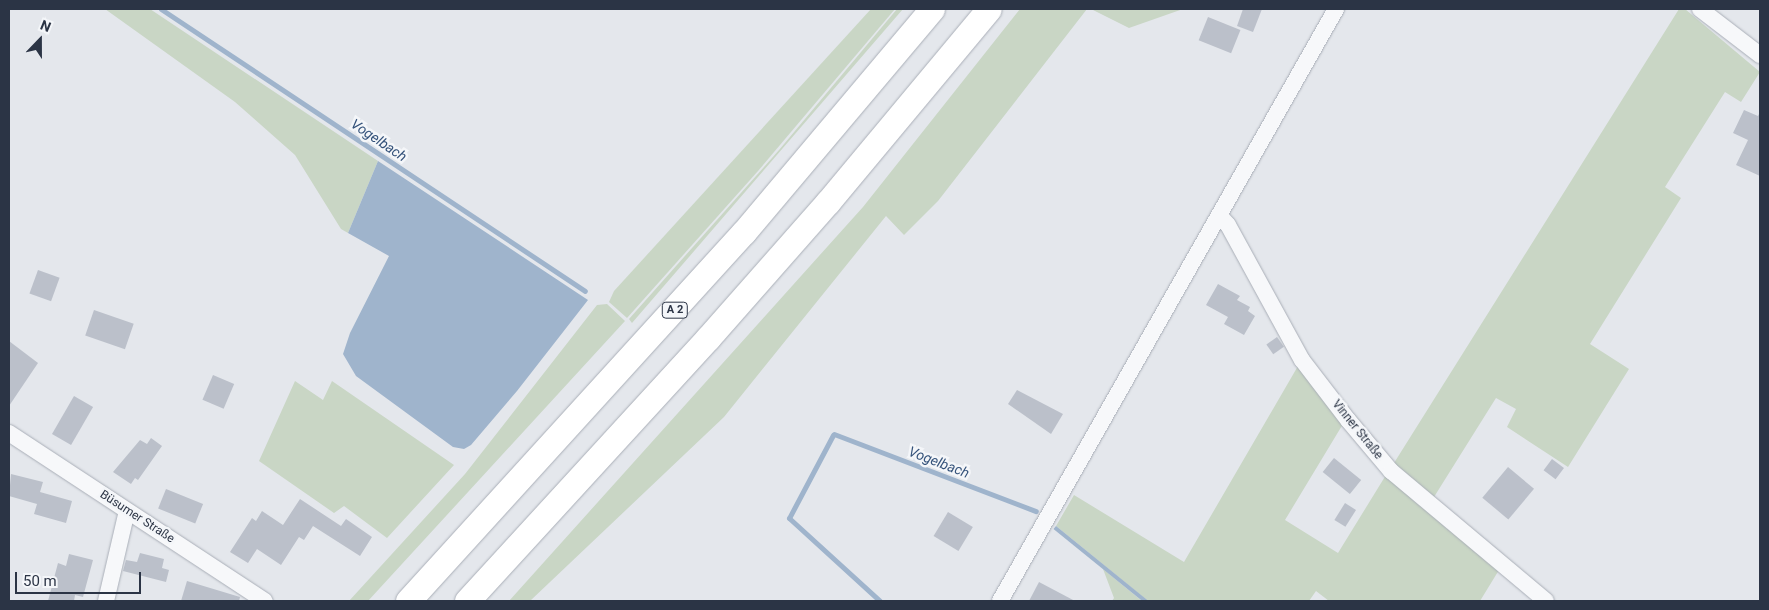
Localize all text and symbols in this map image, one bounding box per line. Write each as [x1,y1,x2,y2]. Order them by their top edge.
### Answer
north arrow [15,15,65,65]
text: N [38,17,53,35]
water label: Vogelbach [348,115,410,165]
road number: A 2 [661,302,689,318]
street label: Vinner Straße [1329,397,1385,463]
water label: Vogelbach [906,443,972,481]
street label: Büsumer Straße [97,488,177,546]
scale bar [18,562,144,594]
text: 50 m [23,572,57,590]

